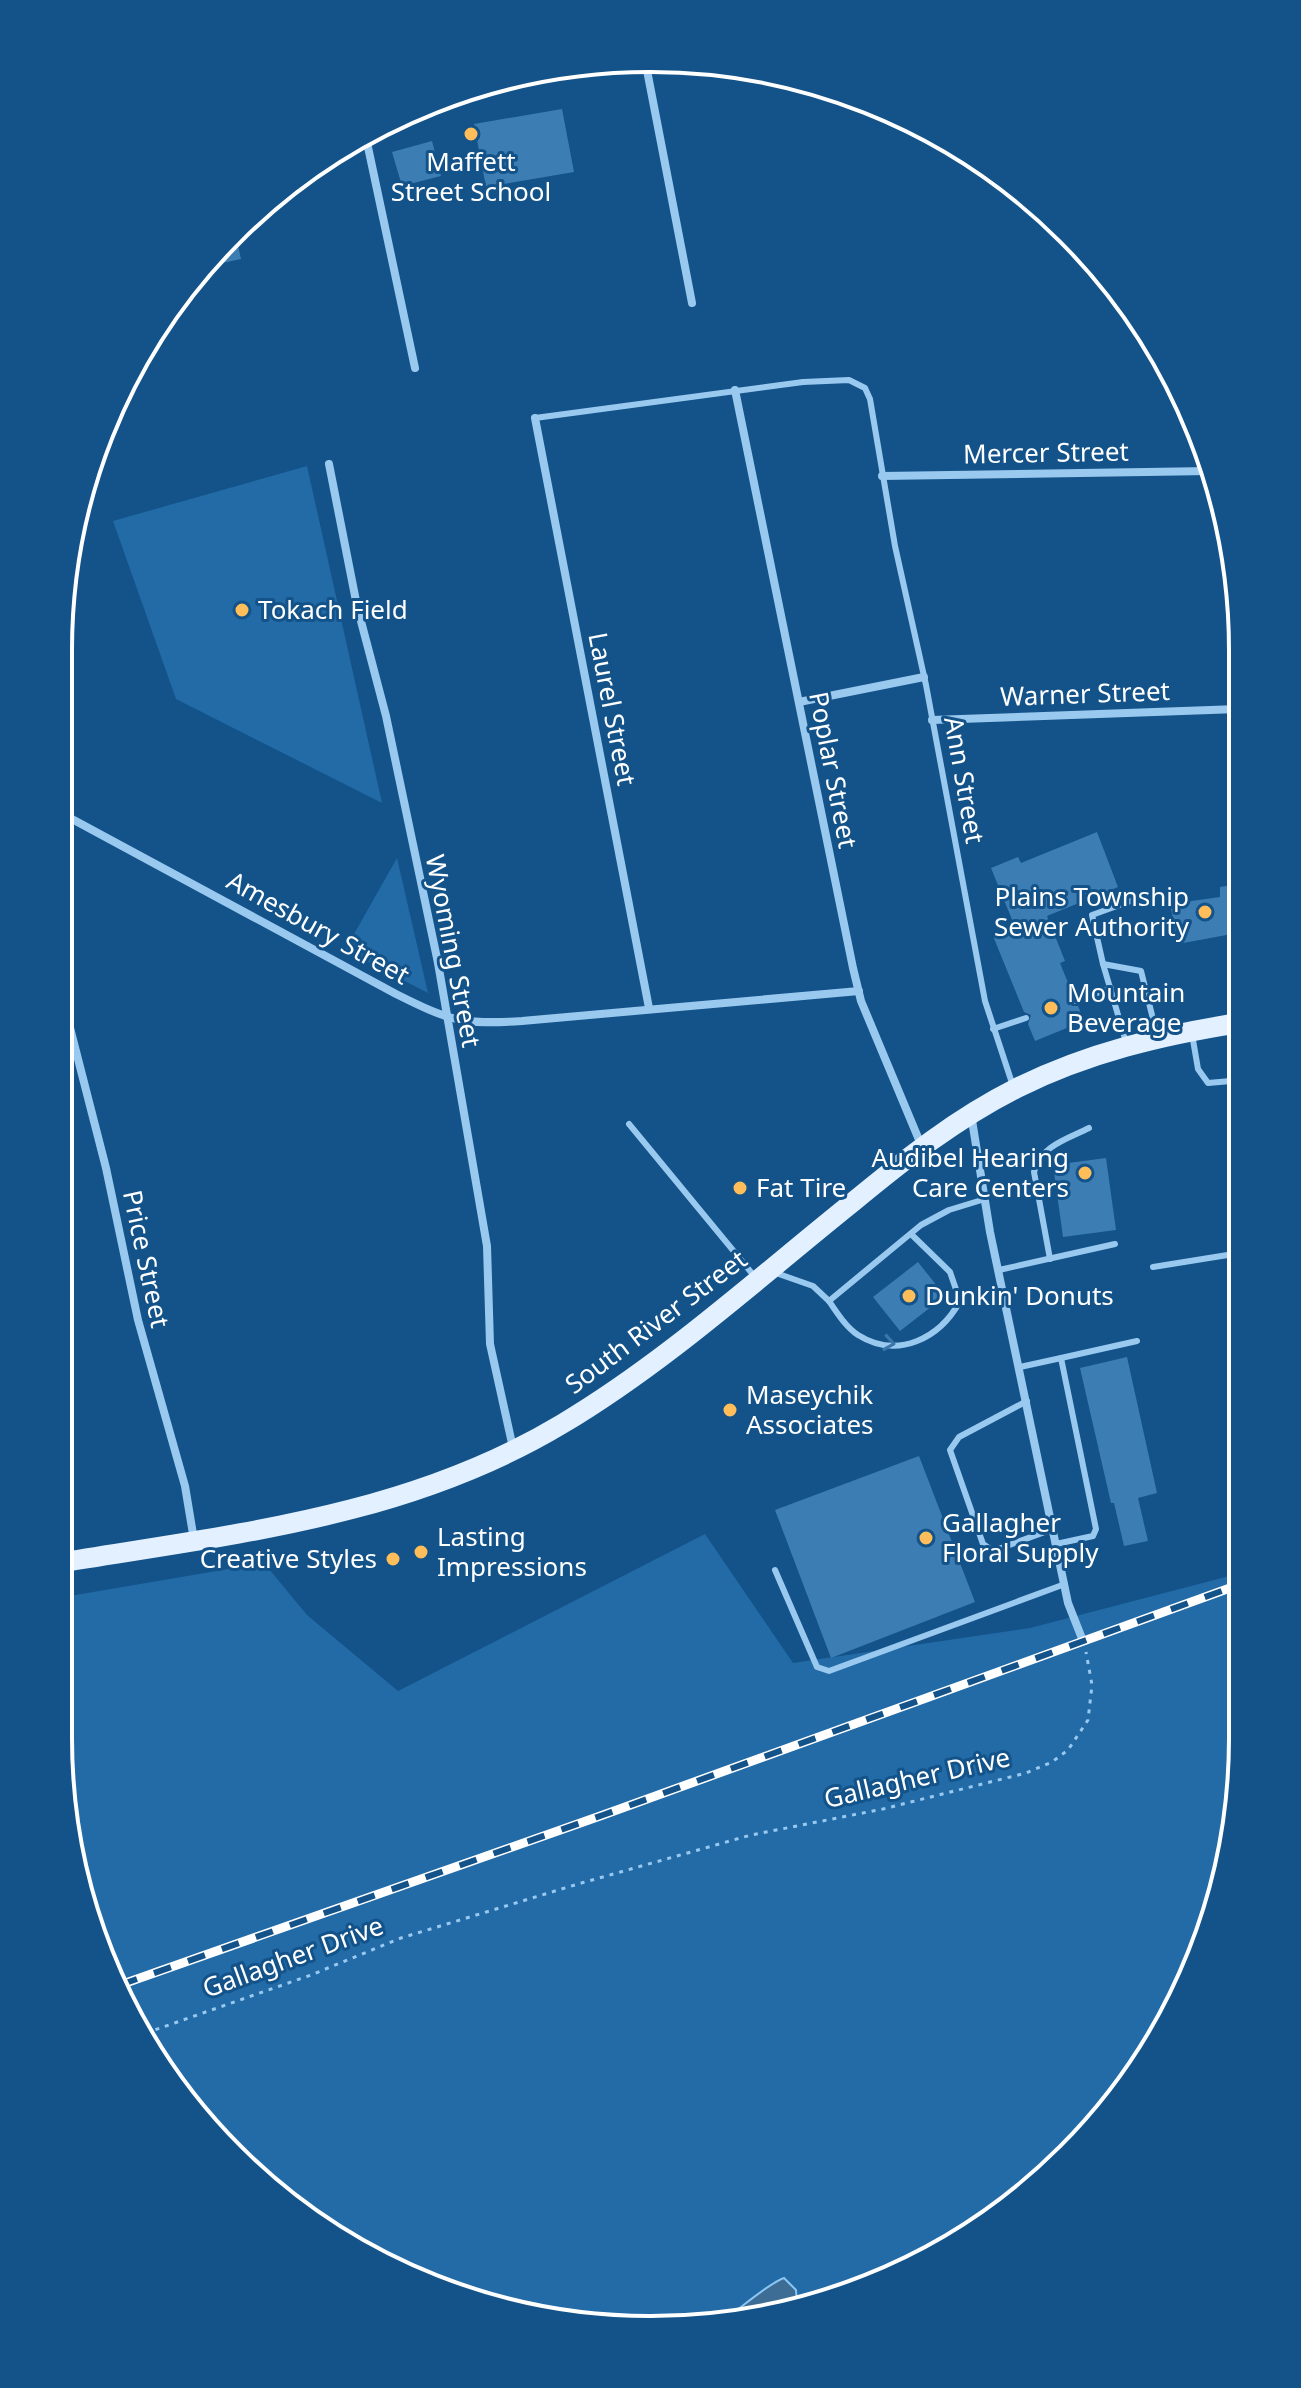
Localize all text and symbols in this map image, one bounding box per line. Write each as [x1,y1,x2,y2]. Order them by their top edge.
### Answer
marker: Maffett Street School [462,125,480,143]
place label: Maffett Street School [391,143,551,209]
street label: Mercer Street [963,433,1129,471]
place label: Tokach Field [258,591,408,627]
marker: Tokach Field [233,601,251,619]
street label: Laurel Street [581,629,645,788]
street label: Warner Street [999,672,1170,714]
street label: Poplar Street [801,688,867,851]
street label: Ann Street [936,714,994,846]
street label: Wyoming Street [418,851,490,1050]
street label: Amesbury Street [221,862,416,992]
place label: Plains Township Sewer Authority [994,878,1190,944]
marker: Plains Township Sewer Authority [1196,903,1214,921]
place label: Mountain Beverage [1067,974,1185,1040]
marker: Mountain Beverage [1042,999,1060,1017]
place label: Audibel Hearing Care Centers [871,1139,1069,1205]
marker: Audibel Hearing Care Centers [1076,1164,1094,1182]
place label: Fat Tire [756,1169,846,1205]
marker: Fat Tire [731,1179,749,1197]
street label: Price Street [115,1187,179,1331]
street label: South River Street [557,1241,754,1402]
place label: Dunkin' Donuts [925,1277,1114,1313]
marker: Dunkin' Donuts [900,1287,918,1305]
one-way arrow [883,1334,896,1351]
place label: Maseychik Associates [746,1376,874,1442]
marker: Maseychik Associates [721,1401,739,1419]
place label: Gallagher Floral Supply [942,1504,1099,1570]
place label: Lasting Impressions [437,1518,587,1584]
marker: Gallagher Floral Supply [917,1529,935,1547]
place label: Creative Styles [200,1540,377,1576]
marker: Lasting Impressions [412,1543,430,1561]
marker: Creative Styles [384,1550,402,1568]
street label: Gallagher Drive [820,1738,1013,1816]
street label: Gallagher Drive [197,1907,388,2005]

